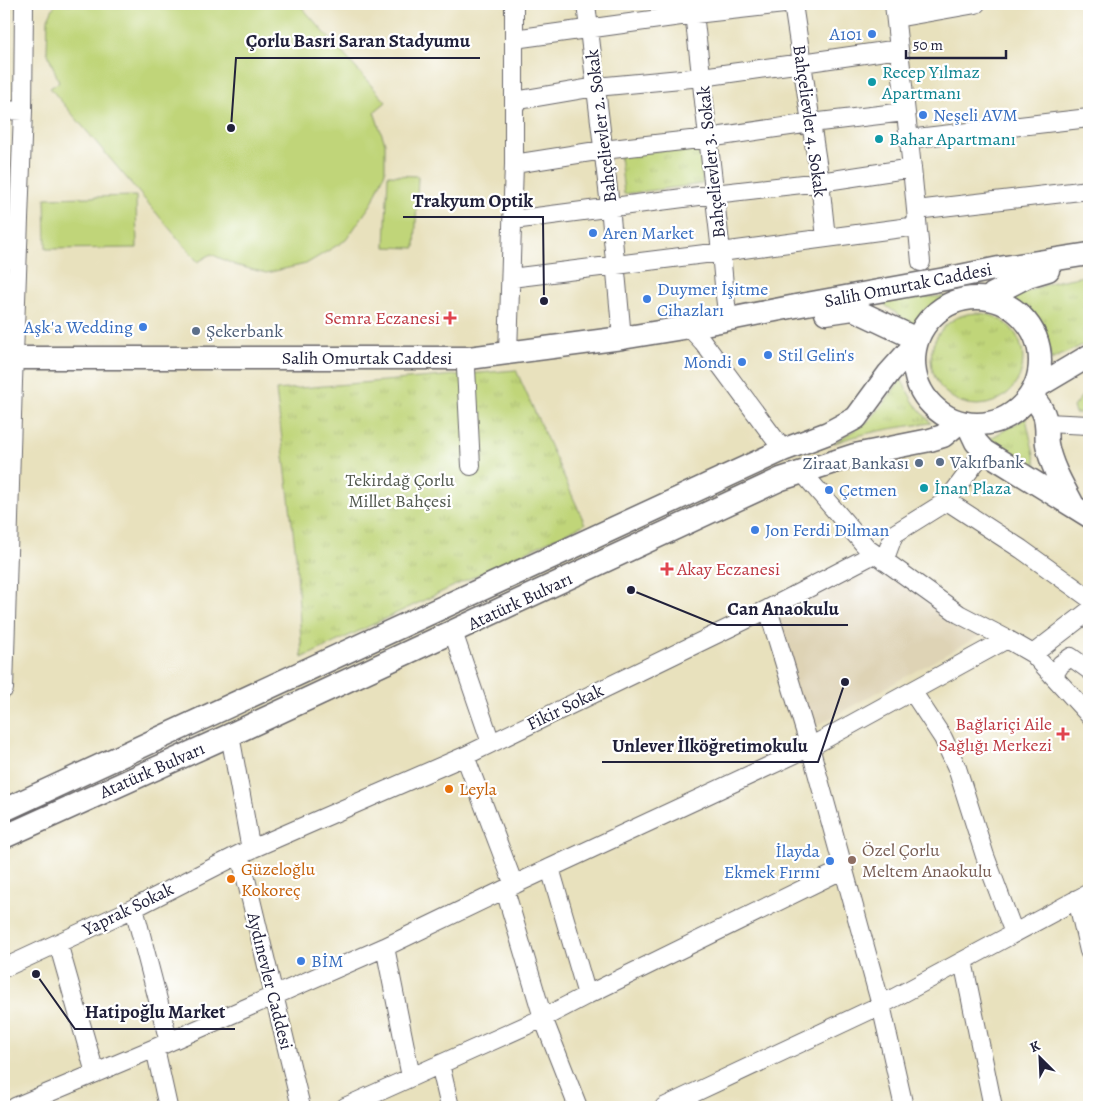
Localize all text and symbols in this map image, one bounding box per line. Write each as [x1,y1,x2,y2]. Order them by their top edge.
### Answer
place label: A101 [829,22,862,46]
callout: Çorlu Basri Saran Stadyumu [236,24,480,58]
text: Çorlu Basri Saran Stadyumu [246,28,471,54]
marker: A101 [866,28,878,40]
scale bar [906,28,1006,60]
text: 50 m [913,35,943,55]
street label: Bahçelievler 4. Sokak [787,43,833,199]
street label: Bahçelievler 2. Sokak [580,48,622,204]
place label: Recep Yılmaz Apartmanı [881,60,980,105]
marker: Recep Yılmaz Apartmanı [866,76,878,88]
street label: Bahçelievler 3. Sokak [691,85,731,239]
place label: Neşeli AVM [933,103,1018,127]
marker: Neşeli AVM [917,109,929,121]
place label: Bahar Apartmanı [889,127,1016,151]
marker: Bahar Apartmanı [873,133,885,145]
callout: Trakyum Optik [403,183,543,217]
text: Trakyum Optik [413,188,533,214]
place label: Aren Market [602,221,694,245]
marker: Aren Market [587,227,599,239]
street label: Salih Omurtak Caddesi [822,257,994,313]
place label: Duymer İşitme Cihazları [657,277,768,322]
marker: Duymer İşitme Cihazları [641,293,653,305]
place label: Semra Eczanesi [324,306,440,330]
marker: Semra Eczanesi [444,312,456,324]
place label: Aşk'a Wedding [23,315,133,339]
place label: Şekerbank [206,319,283,343]
marker: Aşk'a Wedding [137,321,149,333]
marker: Şekerbank [190,325,202,337]
place label: Stil Gelin's [778,343,855,367]
street label: Salih Omurtak Caddesi [282,346,452,370]
marker: Stil Gelin's [762,349,774,361]
place label: Mondi [684,350,732,374]
marker: Mondi [736,356,748,368]
place label: Vakıfbank [949,450,1024,474]
place label: Ziraat Bankası [802,451,909,475]
marker: Vakıfbank [934,456,946,468]
marker: Ziraat Bankası [913,457,925,469]
park label: Tekirdağ Çorlu Millet Bahçesi [345,468,455,513]
place label: İnan Plaza [934,476,1012,500]
place label: Çetmen [839,478,897,502]
marker: İnan Plaza [918,482,930,494]
marker: Çetmen [823,484,835,496]
place label: Jon Ferdi Dilman [765,518,890,542]
marker: Jon Ferdi Dilman [749,524,761,536]
place label: Akay Eczanesi [676,557,780,581]
marker: Akay Eczanesi [661,563,673,575]
street label: Atatürk Bulvarı [463,566,576,636]
callout: Can Anaokulu [717,591,848,625]
text: Can Anaokulu [727,596,839,622]
street label: Fikir Sokak [523,678,607,736]
place label: Bağlariçi Aile Sağlığı Merkezi [938,712,1052,757]
marker: Bağlariçi Aile Sağlığı Merkezi [1056,727,1070,741]
callout: Unlever İlköğretimokulu [602,728,818,762]
text: Unlever İlköğretimokulu [612,733,808,759]
street label: Atatürk Bulvarı [95,736,208,804]
place label: Leyla [459,777,498,801]
marker: Leyla [443,783,455,795]
place label: Özel Çorlu Meltem Anaokulu [862,838,992,883]
place label: İlayda Ekmek Fırını [724,839,821,884]
marker: Özel Çorlu Meltem Anaokulu [846,854,858,866]
marker: İlayda Ekmek Fırını [824,855,836,867]
place label: Güzeloğlu Kokoreç [241,857,315,902]
marker: Güzeloğlu Kokoreç [225,873,237,885]
street label: Yaprak Sokak [78,877,177,942]
street label: Aydınevler Caddesi [241,909,299,1052]
place label: BİM [311,949,344,973]
marker: BİM [295,955,307,967]
callout: Hatipoğlu Market [75,995,235,1029]
text: Hatipoğlu Market [85,999,226,1025]
north arrow [1016,1034,1066,1084]
text: K [1027,1036,1044,1057]

